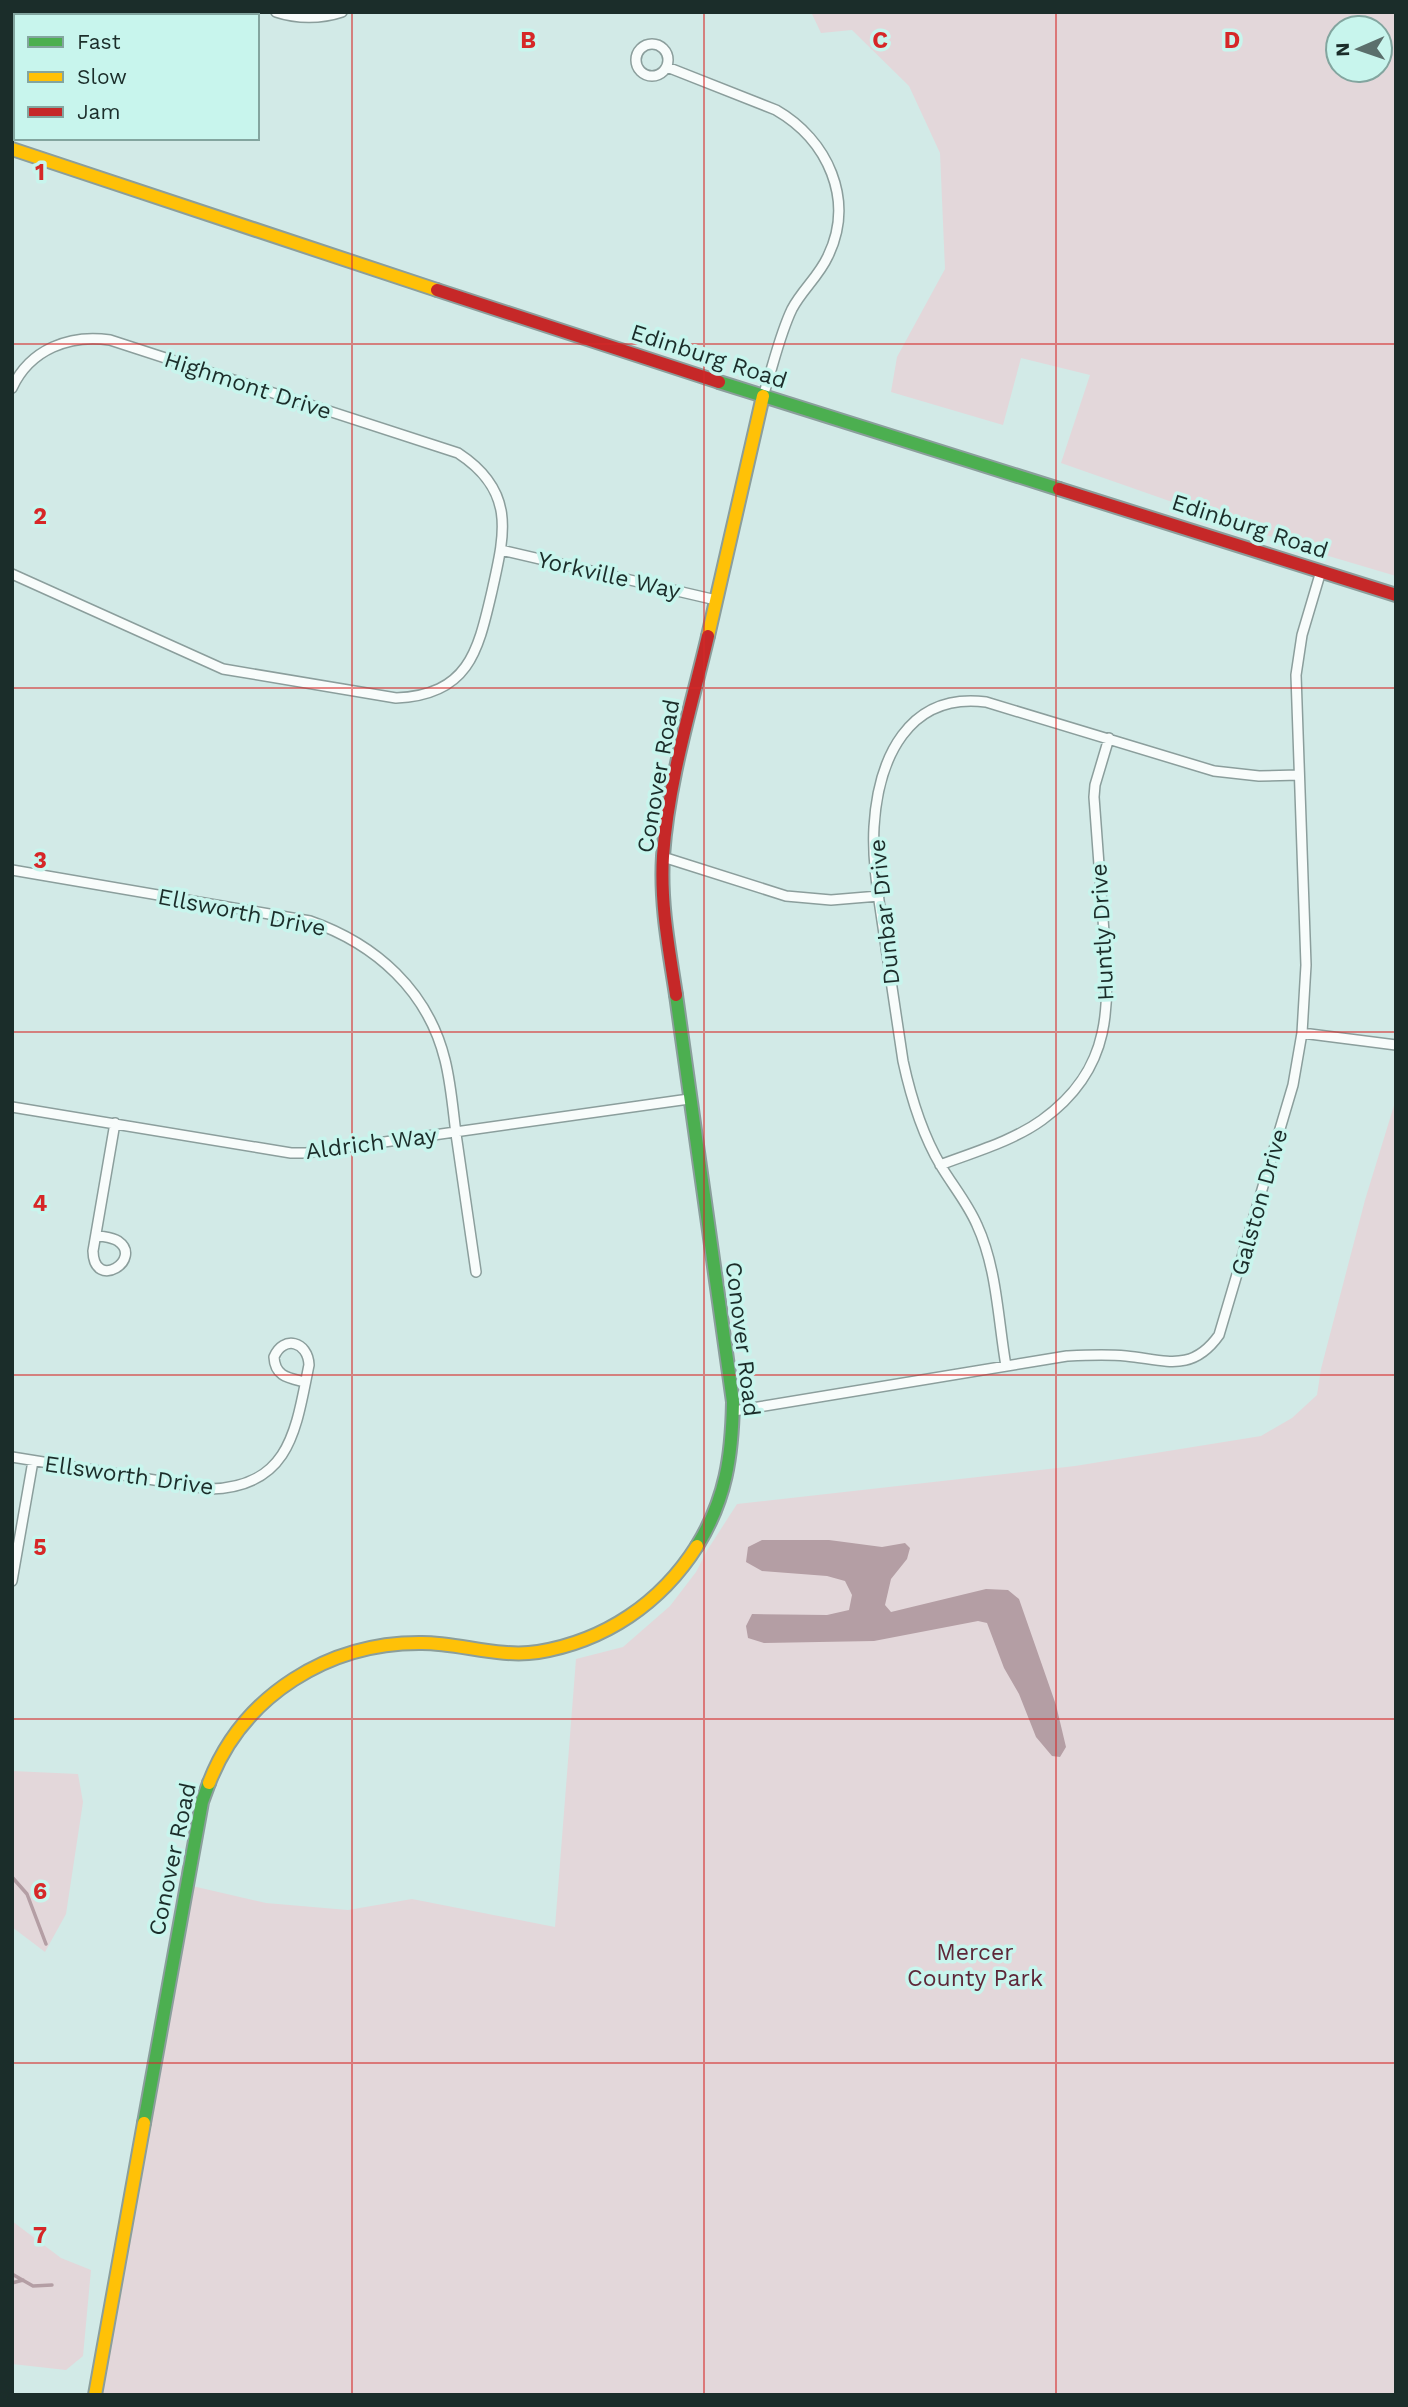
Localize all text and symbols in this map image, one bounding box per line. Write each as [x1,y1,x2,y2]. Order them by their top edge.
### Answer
legend [14,14,259,140]
north arrow [1324,14,1394,84]
text: B [520,27,536,54]
text: C [872,27,888,54]
text: D [1224,27,1240,54]
text: Fast [77,29,121,54]
text: N [1331,42,1354,57]
text: Slow [77,64,127,89]
text: Jam [77,99,120,124]
text: 1 [35,159,45,186]
street label: Edinburg Road [627,319,790,394]
street label: Highmont Drive [161,346,335,425]
street label: Edinburg Road [1168,489,1331,564]
text: 2 [33,503,47,530]
street label: Yorkville Way [535,546,683,605]
street label: Conover Road [632,697,685,855]
street label: Dunbar Drive [863,838,906,986]
text: 3 [33,847,47,874]
street label: Huntly Drive [1085,863,1120,1001]
street label: Ellsworth Drive [156,883,328,942]
street label: Aldrich Way [304,1122,438,1165]
street label: Galston Drive [1226,1126,1293,1279]
text: 4 [33,1190,48,1217]
street label: Conover Road [720,1260,765,1418]
street label: Ellsworth Drive [43,1450,215,1501]
text: 5 [33,1534,47,1561]
street label: Conover Road [143,1780,202,1938]
text: 6 [33,1878,47,1905]
park label: Mercer County Park [907,1939,1043,1992]
text: 7 [33,2222,47,2249]

